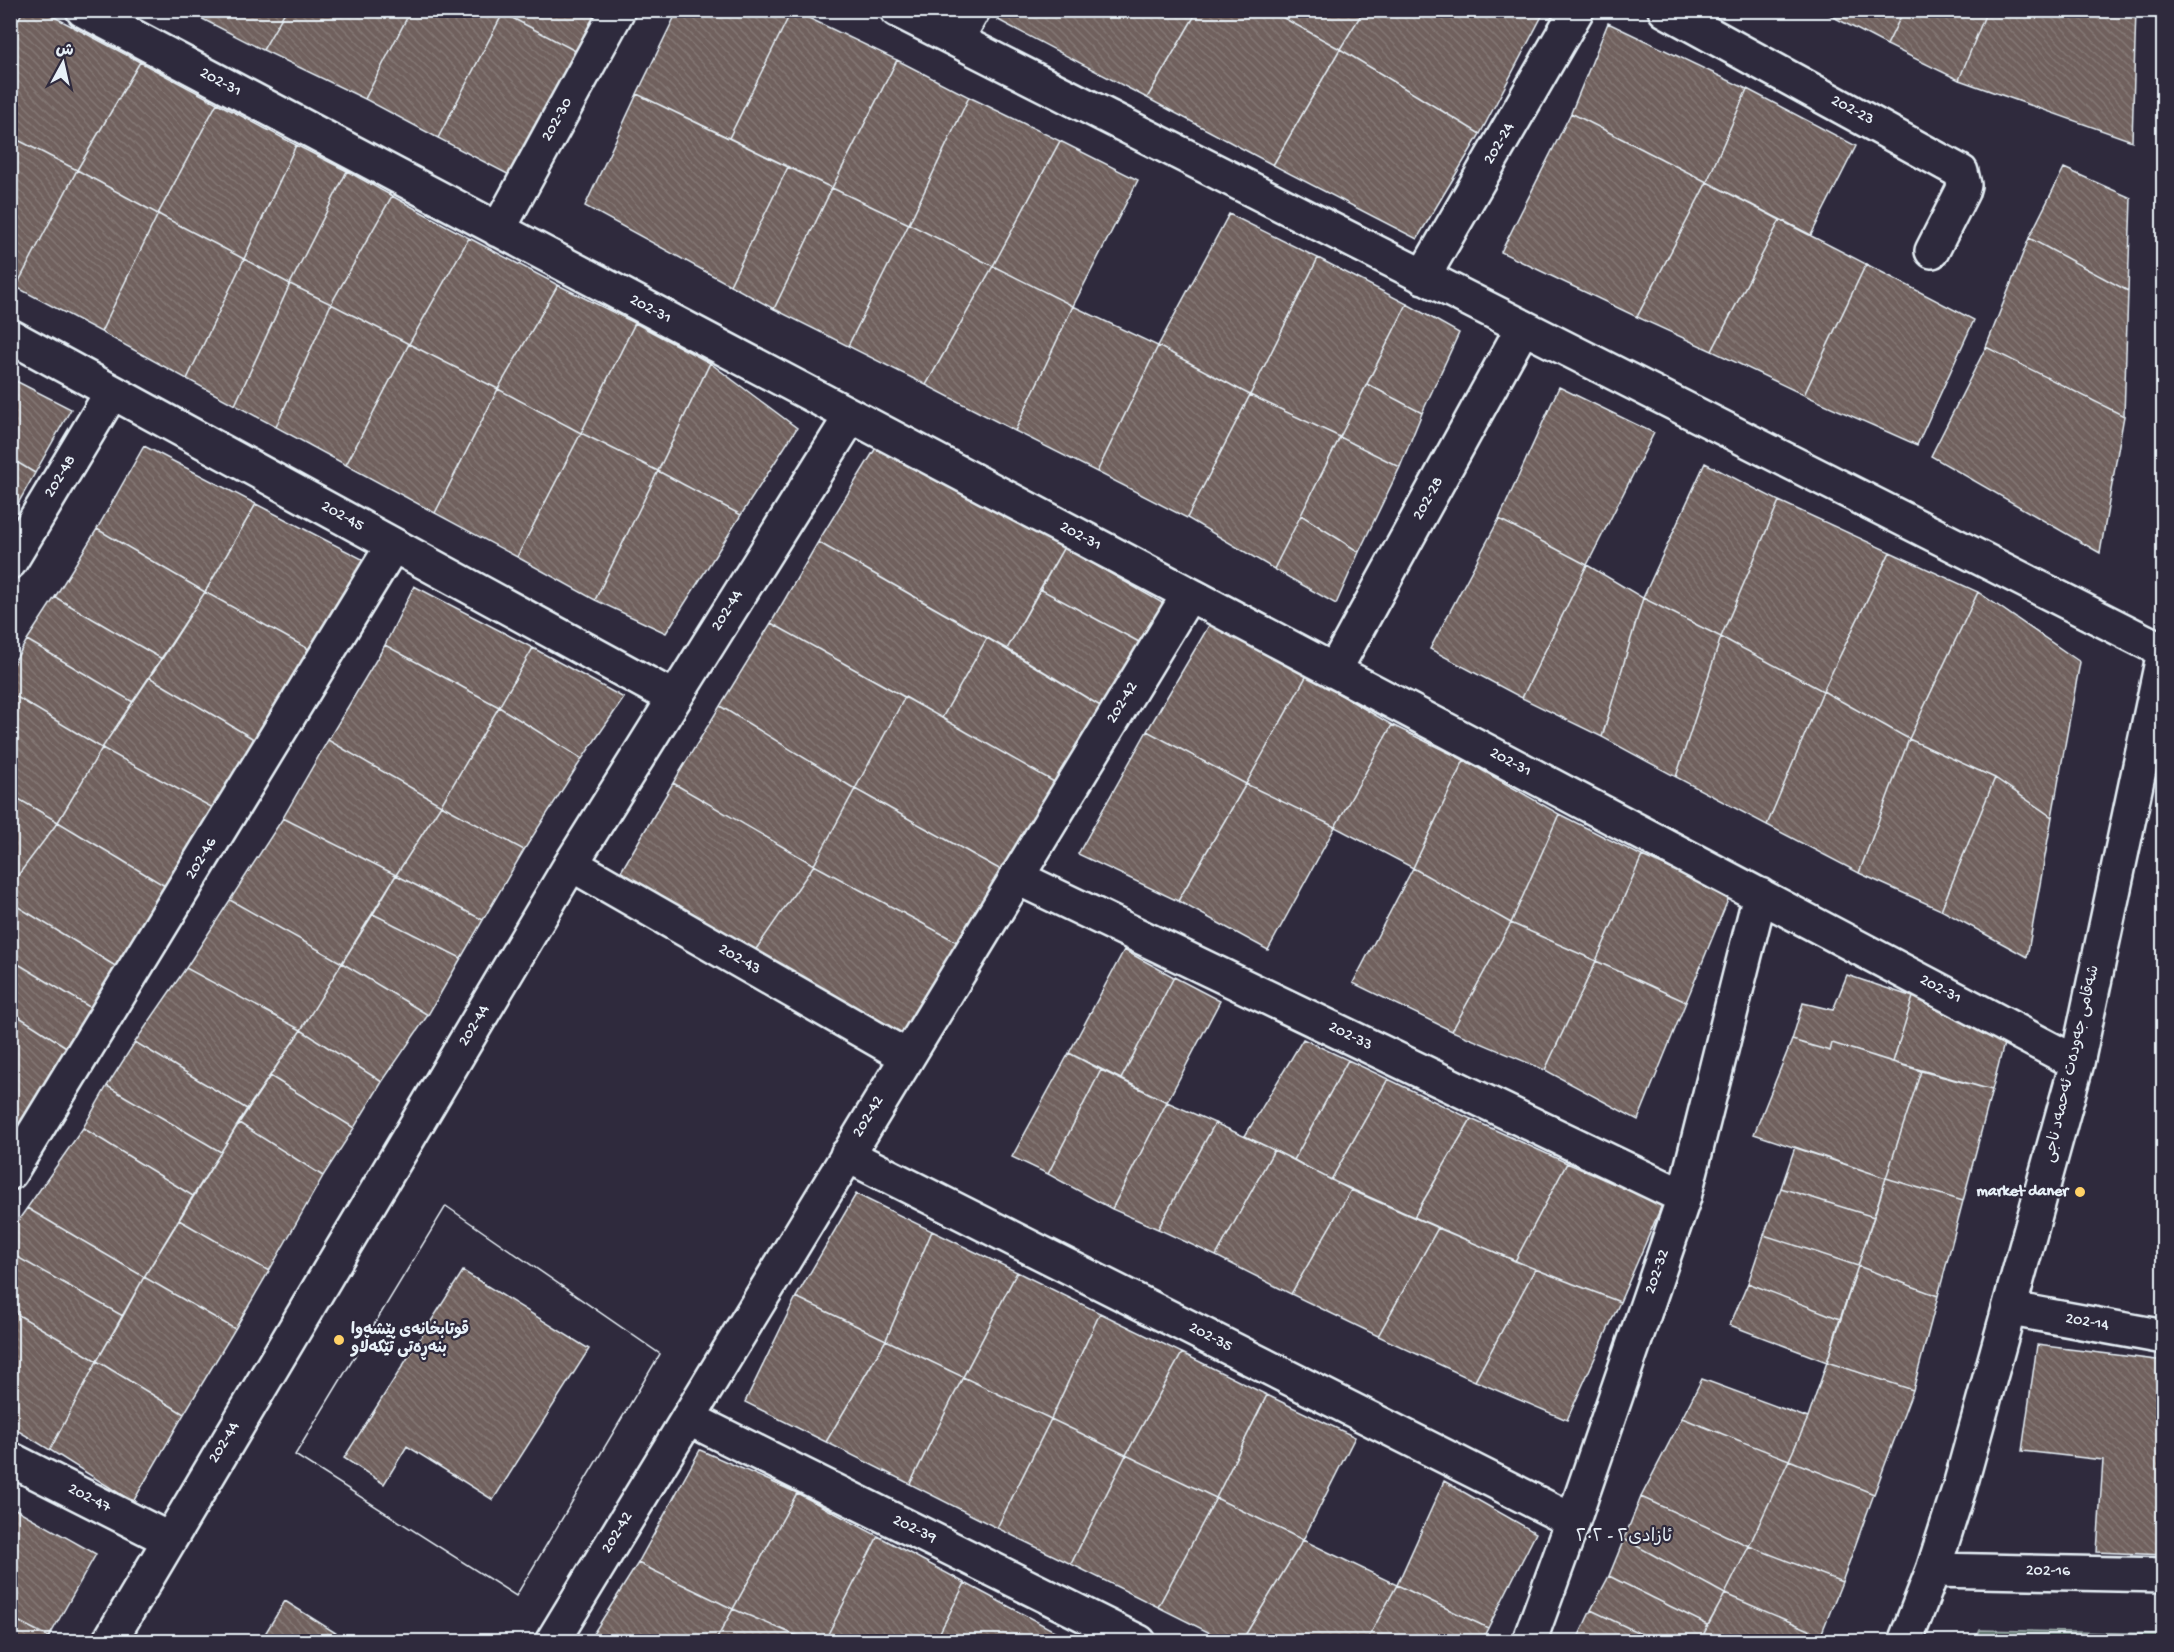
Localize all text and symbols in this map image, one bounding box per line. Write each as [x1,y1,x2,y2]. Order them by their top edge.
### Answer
north arrow [33,33,93,93]
text: ش [55,41,75,62]
street label: 202-31 [196,64,244,102]
street label: 202-23 [1827,92,1877,130]
street label: 202-30 [538,95,578,145]
street label: 202-24 [1480,119,1520,168]
street label: 202-31 [626,291,674,329]
street label: 202-48 [41,452,81,502]
street label: 202-28 [1409,474,1449,524]
street label: 202-45 [317,498,367,536]
street label: 202-31 [1056,518,1104,556]
street label: 202-44 [708,587,748,635]
street label: 202-42 [1103,679,1143,727]
street label: 202-31 [1486,744,1534,782]
street label: 202-46 [182,834,222,883]
street label: 202-43 [714,940,764,980]
street label: شەقامی جەودەت ئەحمەد ناجی [2041,964,2105,1164]
street label: 202-31 [1916,971,1964,1009]
street label: 202-44 [455,1001,495,1050]
street label: 202-33 [1325,1018,1375,1056]
street label: 202-42 [849,1093,889,1141]
place label: market daner [1977,1183,2070,1202]
marker: market daner [2073,1185,2087,1199]
street label: 202-32 [1642,1247,1675,1297]
street label: 202-14 [2064,1310,2111,1336]
street label: 202-35 [1185,1319,1235,1357]
place label: قوتابخانەی پێشەوا بنەڕەتی تێکەڵاو [350,1320,469,1360]
marker: قوتابخانەی پێشەوا بنەڕەتی تێکەڵاو [332,1333,346,1347]
street label: 202-44 [205,1418,245,1467]
street label: 202-47 [64,1480,114,1518]
street label: 202-42 [598,1509,638,1557]
street label: 202-39 [889,1511,939,1549]
district label: ئازادی٢ - ٢٠٢ [1576,1527,1672,1548]
street label: 202-16 [2026,1562,2071,1582]

